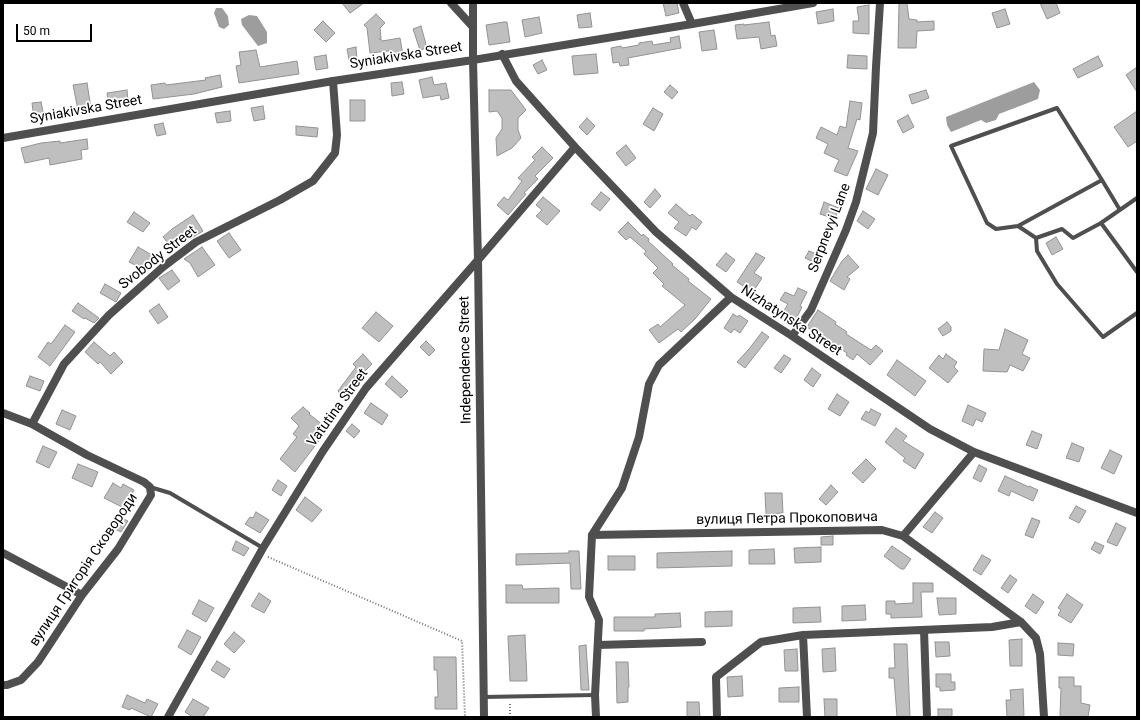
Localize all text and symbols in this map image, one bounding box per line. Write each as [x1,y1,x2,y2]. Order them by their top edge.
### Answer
scale bar [18,16,94,42]
text: 50 m [23,24,50,38]
street label: Syniakivska Street [349,39,463,73]
street label: Syniakivska Street [29,92,143,128]
street label: Serpnevyi Lane [805,181,855,275]
street label: Svobody Street [116,223,200,293]
street label: Nizhatynska Street [737,282,845,360]
street label: Independence Street [456,296,476,424]
street label: Vatutina Street [304,366,372,450]
street label: вулиця Григорія Сковороди [26,490,142,650]
street label: вулиця Петра Прокоповича [696,509,878,529]

